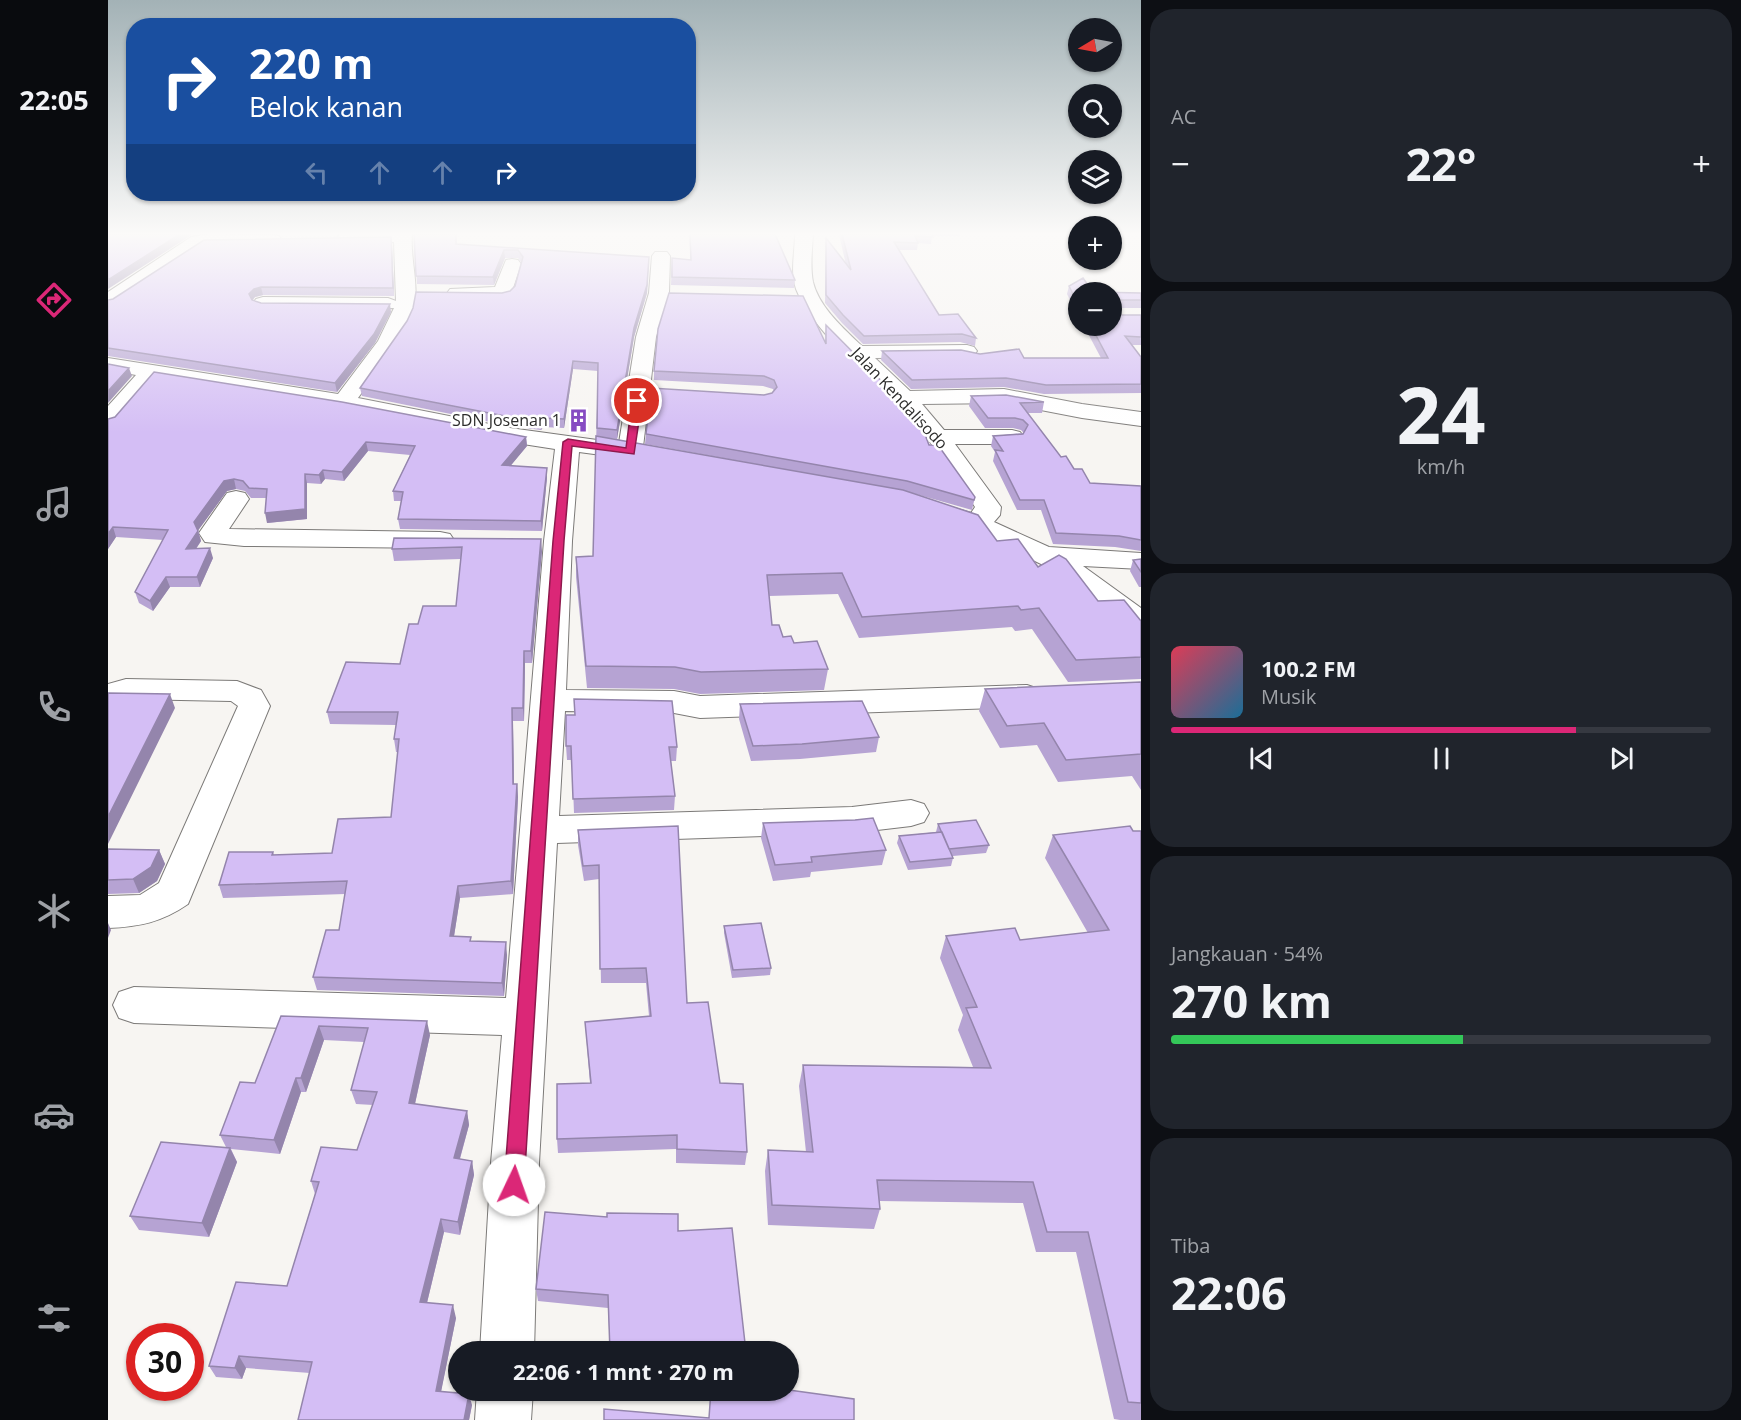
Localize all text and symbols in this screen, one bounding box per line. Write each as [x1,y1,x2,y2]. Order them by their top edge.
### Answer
north arrow [1068,18,1122,72]
map controls [1068,18,1122,336]
text: 220 m [249,34,373,91]
icon: right [150,42,228,120]
text: 22:05 [19,81,89,118]
button: search [1068,84,1122,138]
text: Belok kanan [249,88,403,125]
text: AC [1171,103,1196,130]
text: 22° [1406,133,1476,194]
text: − [1171,141,1190,186]
text: + [1692,141,1711,186]
button: layers [1068,150,1122,204]
icon: left [300,156,333,189]
icon: ahead [363,156,396,189]
icon: ahead [426,156,459,189]
icon: right [489,156,522,189]
button: + [1068,216,1122,270]
icon: directions [33,279,75,321]
button: − [1068,282,1122,336]
street label: Jalan Kendalisodo [846,341,953,454]
text: 24 [1396,361,1486,467]
pin [611,375,662,426]
icon: arrive [620,384,653,417]
building icon: SDN Josenan 1 [566,407,592,433]
place label: SDN Josenan 1 [452,409,561,431]
text: km/h [1417,453,1465,480]
icon: music [33,483,75,525]
text: 100.2 FM [1261,653,1356,683]
text: Musik [1261,683,1316,710]
icon: phone [33,686,75,728]
icon: previous [1245,742,1278,775]
icon: pause [1425,742,1458,775]
icon: next [1605,742,1638,775]
icon: climate [33,890,75,932]
text: Jangkauan · 54% [1171,940,1323,967]
text: 270 km [1171,970,1332,1031]
icon: car [33,1094,75,1136]
position arrow [482,1153,546,1217]
text: Tiba [1171,1232,1210,1259]
text: 22:06 [1171,1262,1287,1323]
icon: filters [33,1297,75,1339]
speed limit sign: 30 [126,1323,204,1401]
text: 22:06 · 1 mnt · 270 m [513,1356,734,1386]

